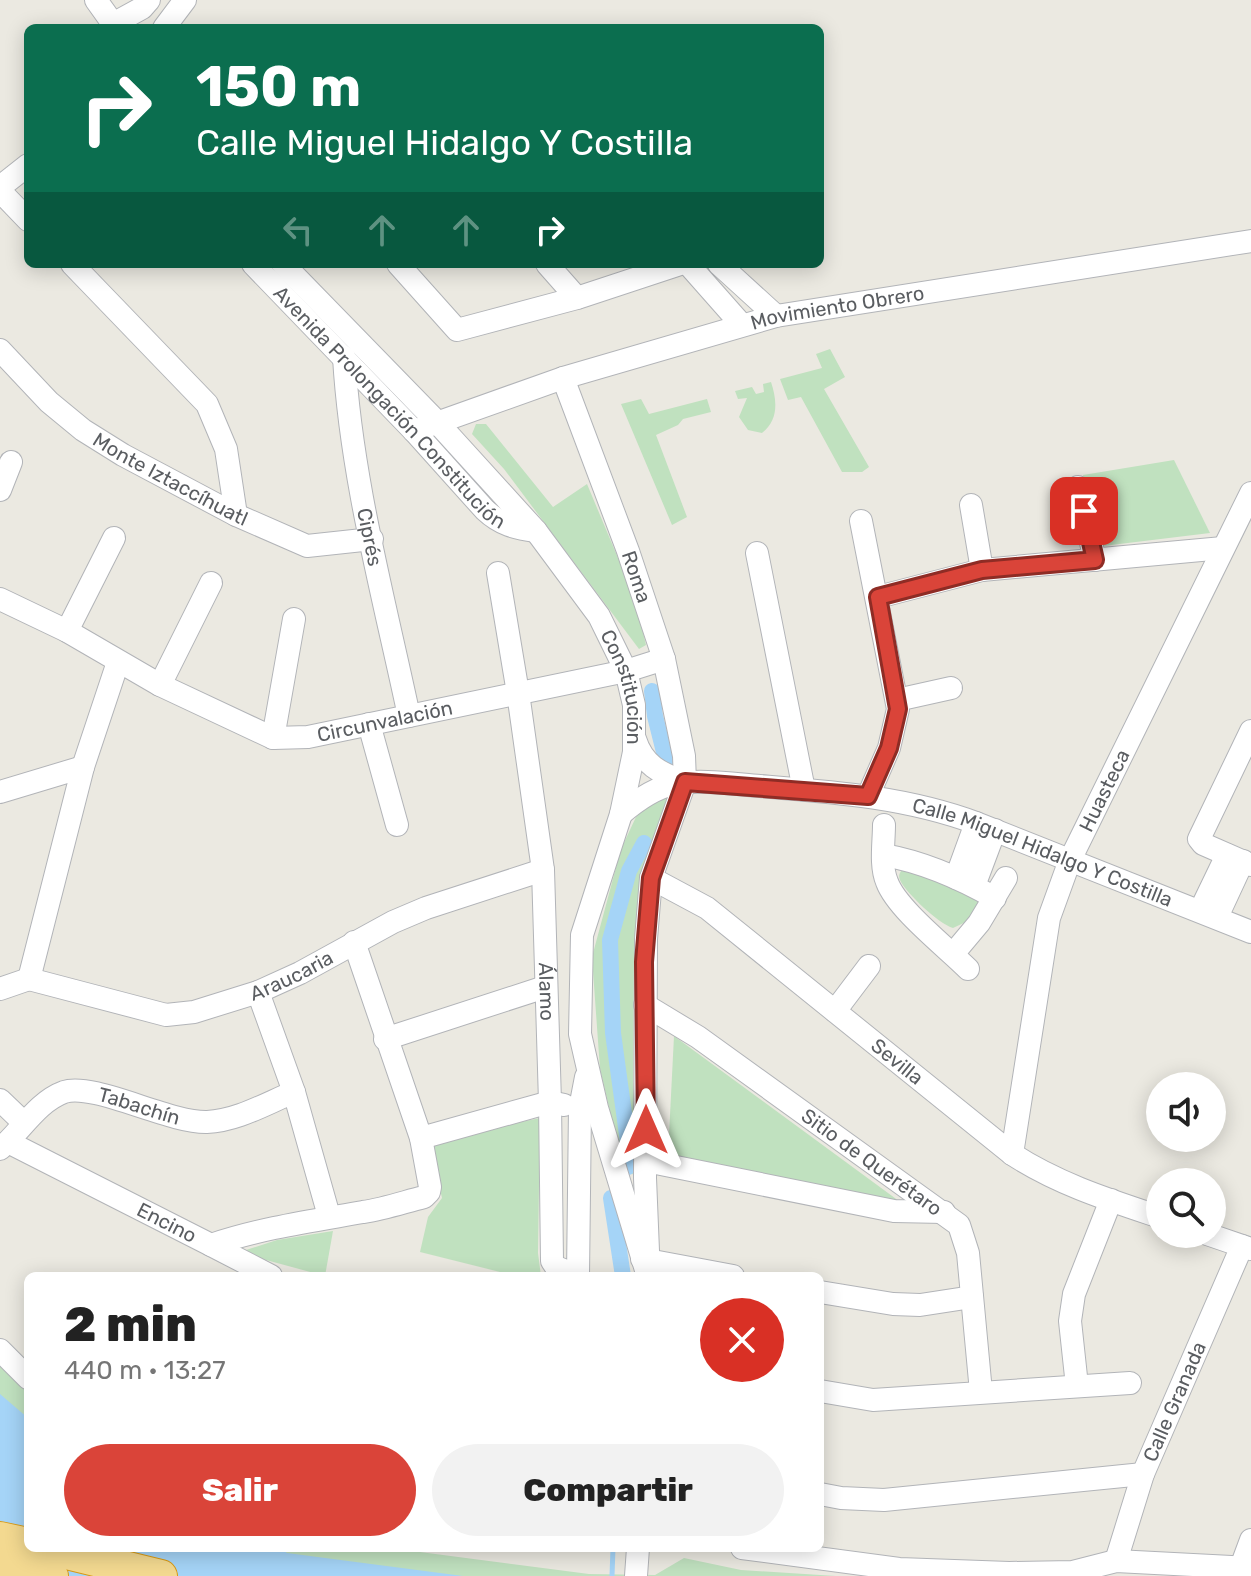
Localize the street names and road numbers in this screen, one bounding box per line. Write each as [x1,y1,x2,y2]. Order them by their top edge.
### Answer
street label: Avenida Prolongación Constitución [269,281,510,534]
street label: Movimiento Obrero [748,281,926,335]
street label: Monte Iztaccíhuatl [89,427,252,531]
street label: Ciprés [352,506,387,568]
street label: Roma [617,548,656,606]
street label: Constitución [596,626,646,745]
street label: Circunvalación [315,695,455,747]
street label: Huasteca [1074,745,1135,836]
street label: Calle Miguel Hidalgo Y Costilla [910,793,1176,912]
street label: Araucaria [247,945,337,1006]
street label: Álamo [534,962,560,1021]
street label: Sevilla [866,1033,928,1090]
street label: Tabachín [96,1082,183,1130]
street label: Sitio de Querétaro [797,1103,947,1221]
street label: Encino [133,1197,201,1248]
street label: Calle Granada [1138,1338,1211,1465]

